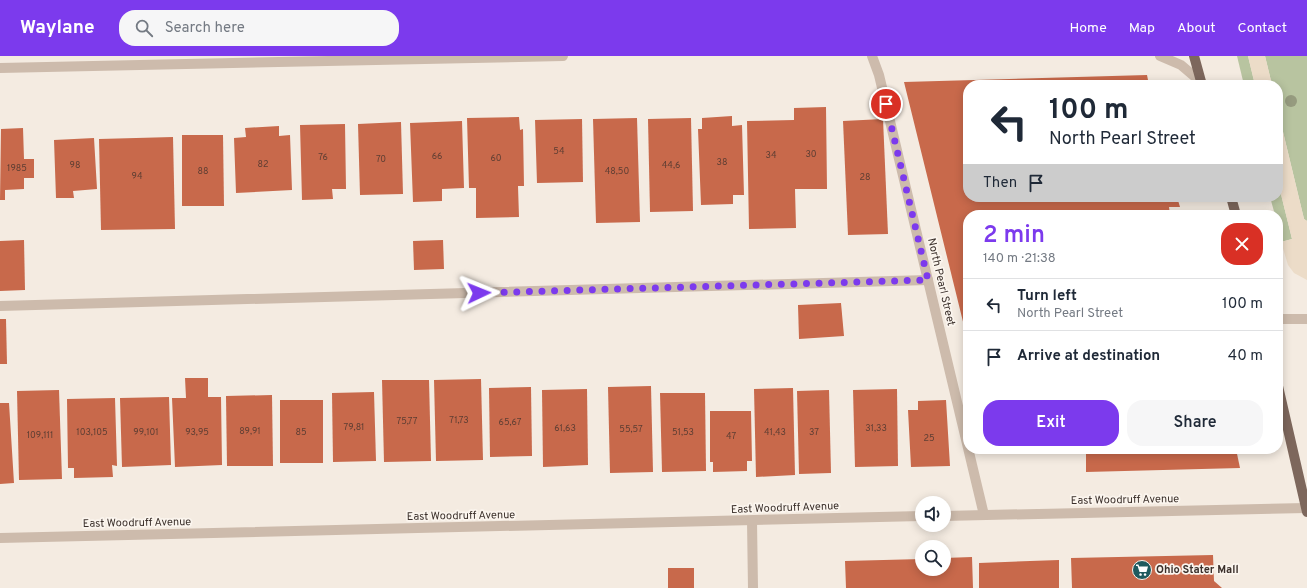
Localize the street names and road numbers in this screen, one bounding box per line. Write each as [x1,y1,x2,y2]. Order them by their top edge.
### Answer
street label: North Pearl Street [924,237,958,327]
street label: East Woodruff Avenue [1071,492,1179,508]
street label: East Woodruff Avenue [731,499,839,517]
street label: East Woodruff Avenue [407,508,515,524]
street label: East Woodruff Avenue [83,515,191,531]

